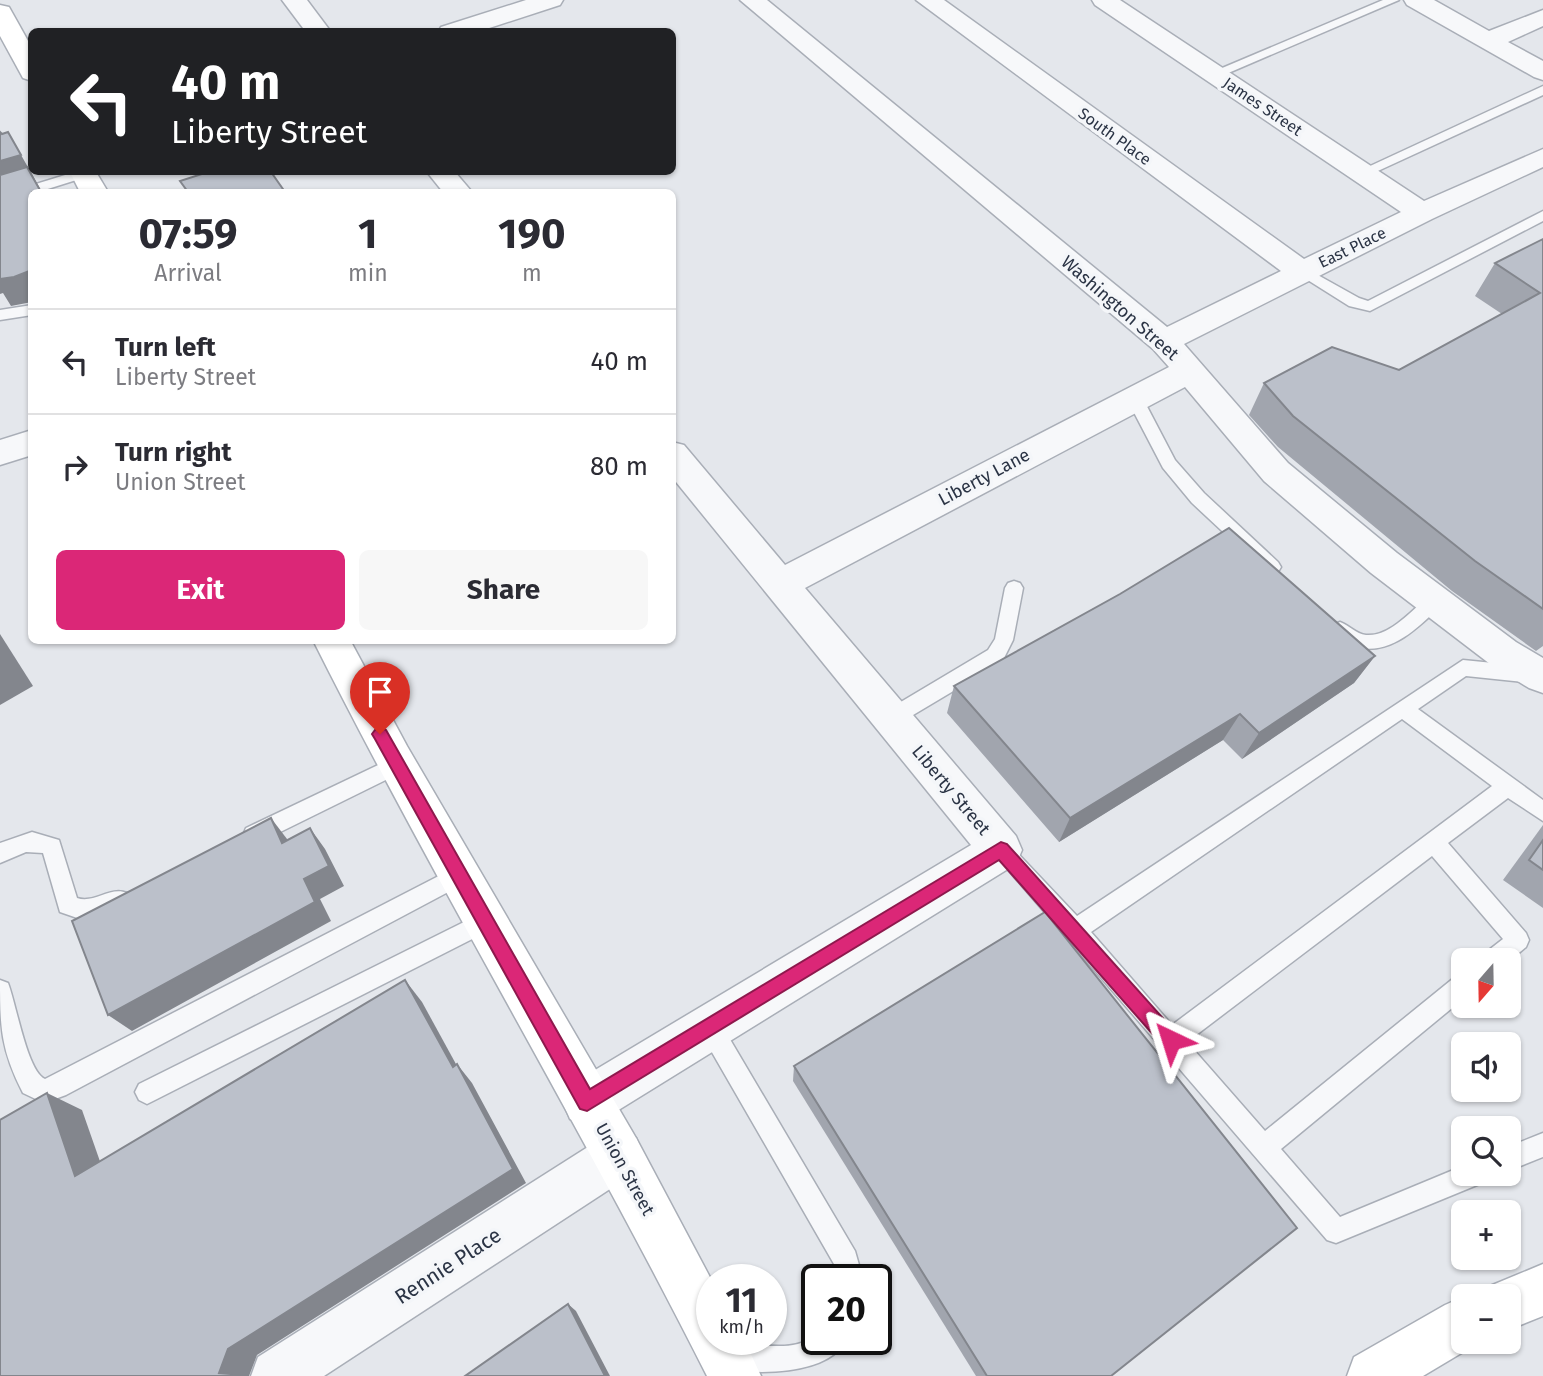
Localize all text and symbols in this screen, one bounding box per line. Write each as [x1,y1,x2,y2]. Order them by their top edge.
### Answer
text: 40 m [171,53,280,112]
icon: left [56,56,147,147]
street label: James Street [1220,73,1306,140]
street label: South Place [1075,104,1155,169]
text: Liberty Street [171,113,367,151]
text: 07:59 [138,209,238,259]
text: 1 [358,209,378,259]
text: 190 [498,209,566,259]
street label: East Place [1315,223,1389,272]
street label: Washington Street [1057,251,1184,365]
text: Arrival [154,259,222,287]
text: min [348,259,388,287]
text: m [522,259,542,287]
text: Turn left [115,332,216,363]
icon: left [56,343,94,381]
text: 40 m [590,346,648,377]
text: Liberty Street [115,363,256,391]
text: Turn right [115,437,232,468]
street label: Liberty Lane [934,444,1034,510]
icon: right [56,448,94,486]
text: 80 m [590,451,648,482]
text: Union Street [115,468,246,496]
button: Exit [56,550,345,630]
button: Share [359,550,648,630]
pin [350,662,410,734]
icon: arrive [361,673,399,711]
street label: Liberty Street [907,741,995,840]
north arrow [1451,948,1521,1018]
map controls [1451,948,1521,1354]
position arrow [1134,1003,1208,1077]
button: sound [1451,1032,1521,1102]
button: search [1451,1116,1521,1186]
street label: Union Street [591,1119,660,1219]
button: + [1451,1200,1521,1270]
street label: Rennie Place [390,1222,506,1310]
speed limit sign: 20 [801,1264,892,1355]
text: 11 [726,1279,757,1321]
button: − [1451,1284,1521,1354]
text: km/h [719,1316,764,1338]

